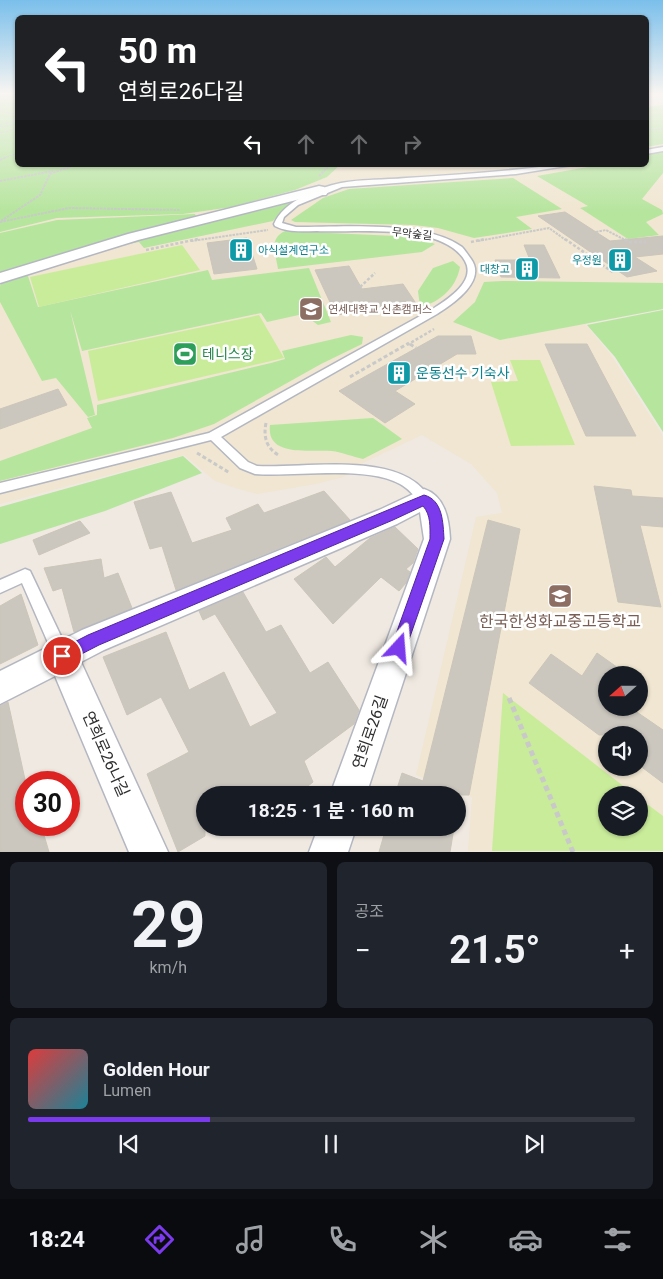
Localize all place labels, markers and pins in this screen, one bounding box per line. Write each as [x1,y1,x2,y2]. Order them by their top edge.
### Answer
building icon: 아식설계연구소 [228,237,254,263]
place label: 아식설계연구소 [258,244,329,257]
building icon: 우정원 [607,247,633,273]
place label: 우정원 [572,254,602,267]
building icon: 대창고 [514,256,540,282]
place label: 대창고 [480,263,510,276]
school or university icon: 연세대학교 신촌캠퍼스 [298,296,324,322]
place label: 연세대학교 신촌캠퍼스 [328,303,432,316]
sports icon: 테니스장 [172,341,198,367]
place label: 테니스장 [202,346,254,362]
building icon: 운동선수 기숙사 [386,360,412,386]
place label: 운동선수 기숙사 [416,365,510,381]
school or university icon: 한국한성화교중고등학교 [547,583,573,609]
place label: 한국한성화교중고등학교 [479,612,641,631]
pin [41,635,83,677]

